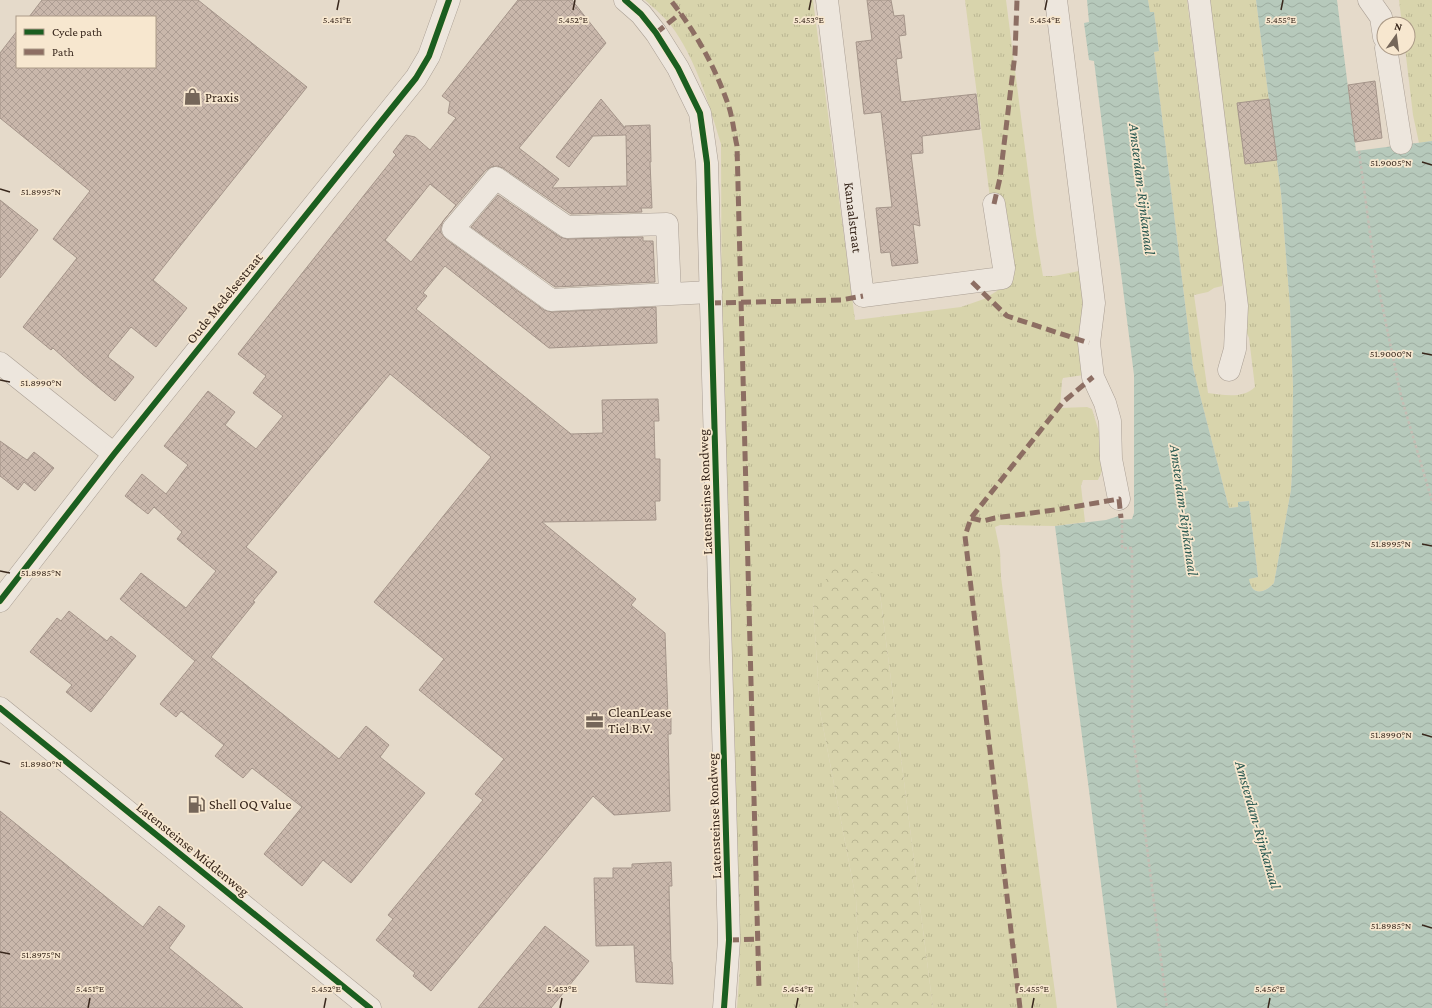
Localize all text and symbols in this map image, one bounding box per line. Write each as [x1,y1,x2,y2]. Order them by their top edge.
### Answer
text: 5.451°E [323,14,352,25]
text: 5.452°E [558,14,588,25]
text: 5.453°E [794,14,825,25]
text: 5.454°E [1030,14,1061,25]
text: 5.455°E [1266,14,1297,25]
legend [16,16,156,68]
north arrow [1376,16,1416,56]
text: N [1393,20,1404,33]
text: Cycle path [52,25,103,39]
text: Path [52,45,74,59]
shop icon: Praxis [182,87,202,107]
place label: Praxis [205,89,239,105]
water label: Amsterdam-Rijnkanaal [1125,121,1158,256]
text: 51.9005°N [1370,157,1412,168]
street label: Kanaalstraat [841,181,866,254]
text: 51.8995°N [21,186,62,197]
street label: Oude Medelsestraat [183,249,266,347]
text: 51.9000°N [1370,348,1413,359]
text: 51.8990°N [20,377,62,388]
street label: Latensteinse Rondweg [695,429,715,555]
water label: Amsterdam-Rijnkanaal [1166,442,1201,577]
text: 51.8995°N [1371,538,1412,549]
text: 51.8985°N [21,567,62,578]
place label: CleanLease Tiel B.V. [608,704,671,736]
office icon: CleanLease Tiel B.V. [585,710,605,730]
text: 51.8990°N [1370,729,1412,740]
street label: Latensteinse Rondweg [704,753,724,879]
text: 51.8980°N [20,758,62,769]
water label: Amsterdam-Rijnkanaal [1231,758,1284,891]
fuel station icon: Shell OQ Value [186,794,206,814]
place label: Shell OQ Value [209,796,292,812]
street label: Latensteinse Middenweg [134,799,253,899]
text: 51.8985°N [1371,920,1412,931]
text: 51.8975°N [21,949,61,960]
text: 5.451°E [76,983,105,994]
text: 5.452°E [311,983,341,994]
text: 5.453°E [547,983,578,994]
text: 5.454°E [783,983,814,994]
text: 5.455°E [1019,983,1050,994]
text: 5.456°E [1255,983,1286,994]

